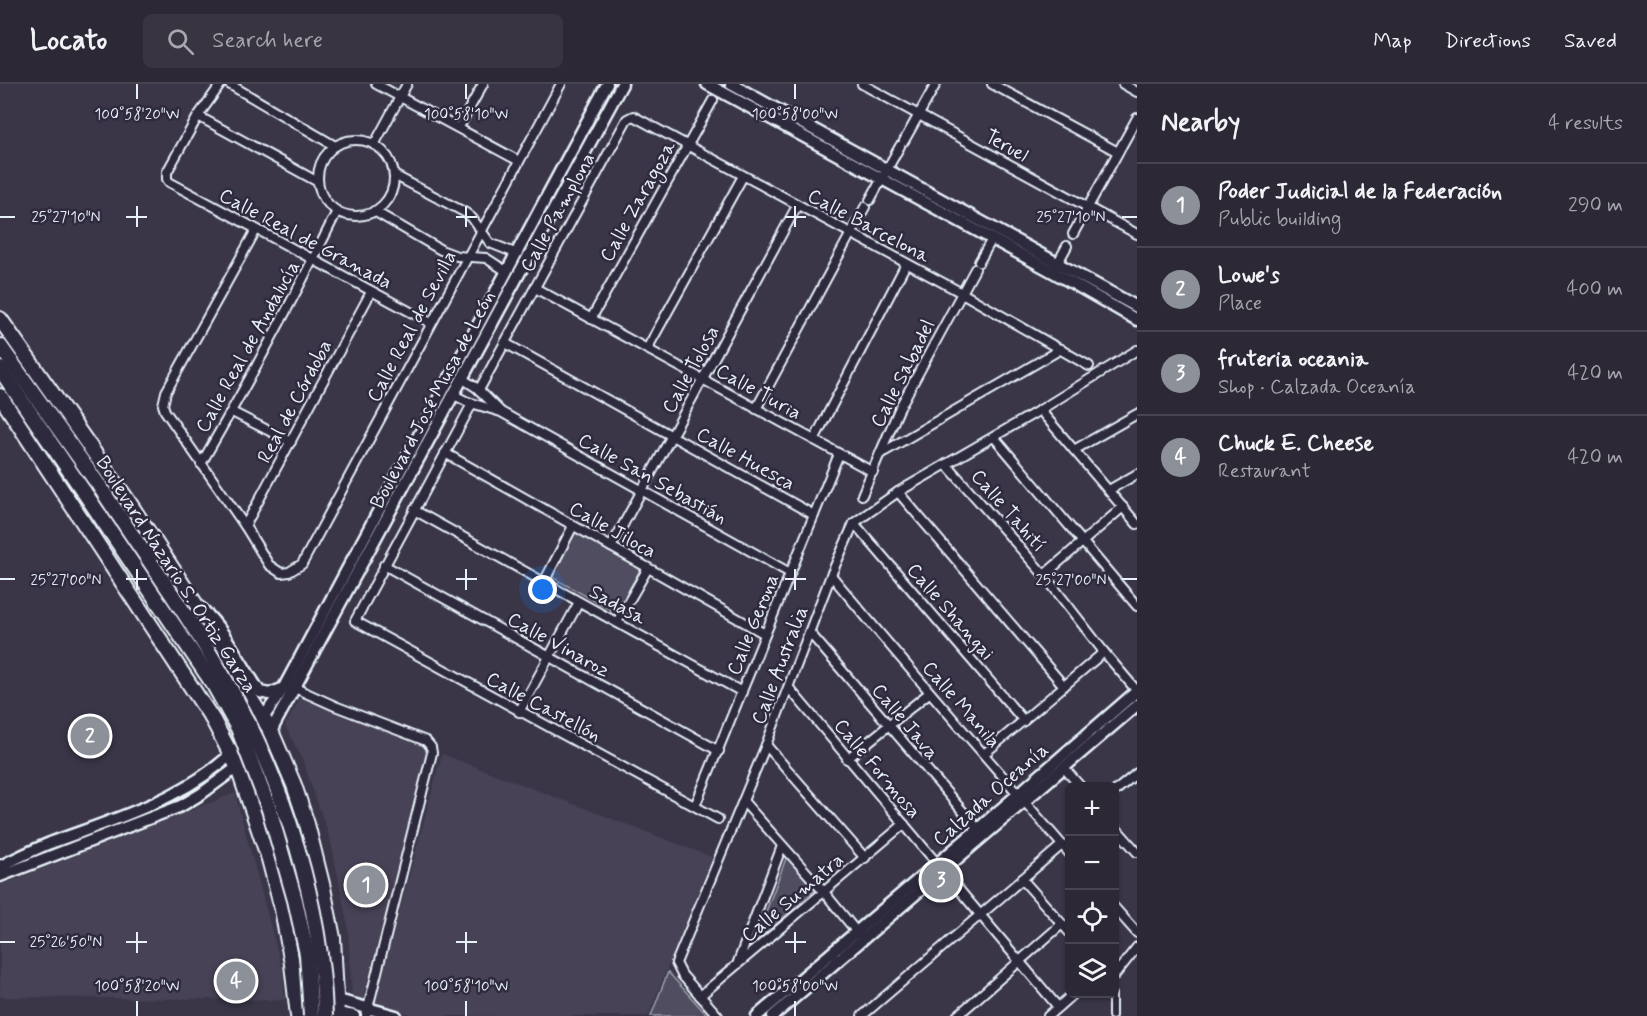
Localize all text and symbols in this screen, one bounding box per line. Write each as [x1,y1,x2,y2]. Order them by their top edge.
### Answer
search box [143,14,563,68]
text: Locato [30,23,107,60]
icon: search [164,25,197,58]
text: Search here [212,27,323,55]
text: Map [1373,27,1412,55]
text: Directions [1445,27,1531,55]
text: Saved [1564,27,1617,55]
text: 100°58'20"W [95,105,179,125]
text: 100°58'10"W [424,105,508,125]
text: 100°58'00"W [752,105,838,125]
text: Nearby [1161,106,1240,140]
text: 4 results [1548,110,1623,137]
street label: Teruel [980,123,1033,169]
street label: Calle Zaragoza [594,136,684,268]
street label: Calle Pamplona [514,148,602,277]
text: Poder Judicial de la Federación [1218,178,1502,206]
street label: Calle Real de Granada [214,182,397,296]
street label: Calle Barcelona [802,183,935,270]
text: 1 [1176,192,1185,219]
text: 290 m [1568,192,1623,219]
text: Public building [1218,206,1341,233]
text: 25°27'10"N [31,208,101,228]
text: 25°27'10"N [1036,208,1106,228]
street label: Calle Real de Sevilla [361,246,464,407]
street label: Calle Real de Andalucía [190,256,307,438]
text: Lowe's [1218,262,1280,290]
text: 2 [1176,276,1185,303]
text: 400 m [1567,276,1623,303]
street label: Boulevard José Musa de León [364,286,502,514]
text: Place [1218,290,1262,317]
street label: Calle Sabadel [865,315,942,432]
street label: Calle Tolosa [656,321,727,419]
street label: Real de Córdoba [251,335,339,468]
text: fruteria oceania [1218,346,1368,374]
street label: Calle Turia [711,358,806,427]
text: 3 [1176,360,1185,387]
text: 420 m [1567,360,1623,387]
text: Shop · Calzada Oceanía [1218,374,1416,401]
street label: Calle Huesca [691,421,799,498]
street label: Calle San Sebastián [573,427,732,532]
text: Chuck E. Cheese [1218,430,1374,458]
text: 4 [1175,444,1186,471]
text: 420 m [1567,444,1623,471]
street label: Boulevard Nazario S. Ortiz Garza [89,451,263,699]
text: Restaurant [1218,458,1311,485]
street label: Calle Tahití [964,464,1051,558]
street label: Calle Jiloca [564,495,661,565]
street label: Calle Shangai [900,557,1000,667]
street label: Calle Gerona [721,570,786,679]
text: 25°27'00"N [31,571,101,591]
text: 25°27'00"N [1036,571,1106,591]
your location [528,575,557,604]
street label: Sadasa [584,579,651,632]
street label: Calle Australia [745,602,815,729]
street label: Calle Vinaroz [502,606,614,685]
street label: Calle Manila [915,656,1006,754]
street label: Calle Castellón [481,666,606,749]
street label: Calle Java [865,678,945,766]
street label: Calle Formosa [827,713,927,825]
pin: 2 [70,714,110,758]
street label: Calzada Oceanía [927,737,1055,853]
map controls [1065,782,1119,998]
button: + [1065,782,1119,836]
button: − [1065,836,1119,890]
street label: Calle Sumatra [736,847,850,949]
pin: 3 [922,858,960,902]
pin: 1 [346,862,386,908]
button: locate [1065,890,1119,944]
text: 25°26'50"N [30,933,102,953]
button: layers [1065,944,1119,998]
pin: 4 [216,958,256,1004]
text: 100°58'20"W [95,977,179,997]
text: 100°58'10"W [424,977,508,997]
text: 100°58'00"W [752,977,838,997]

